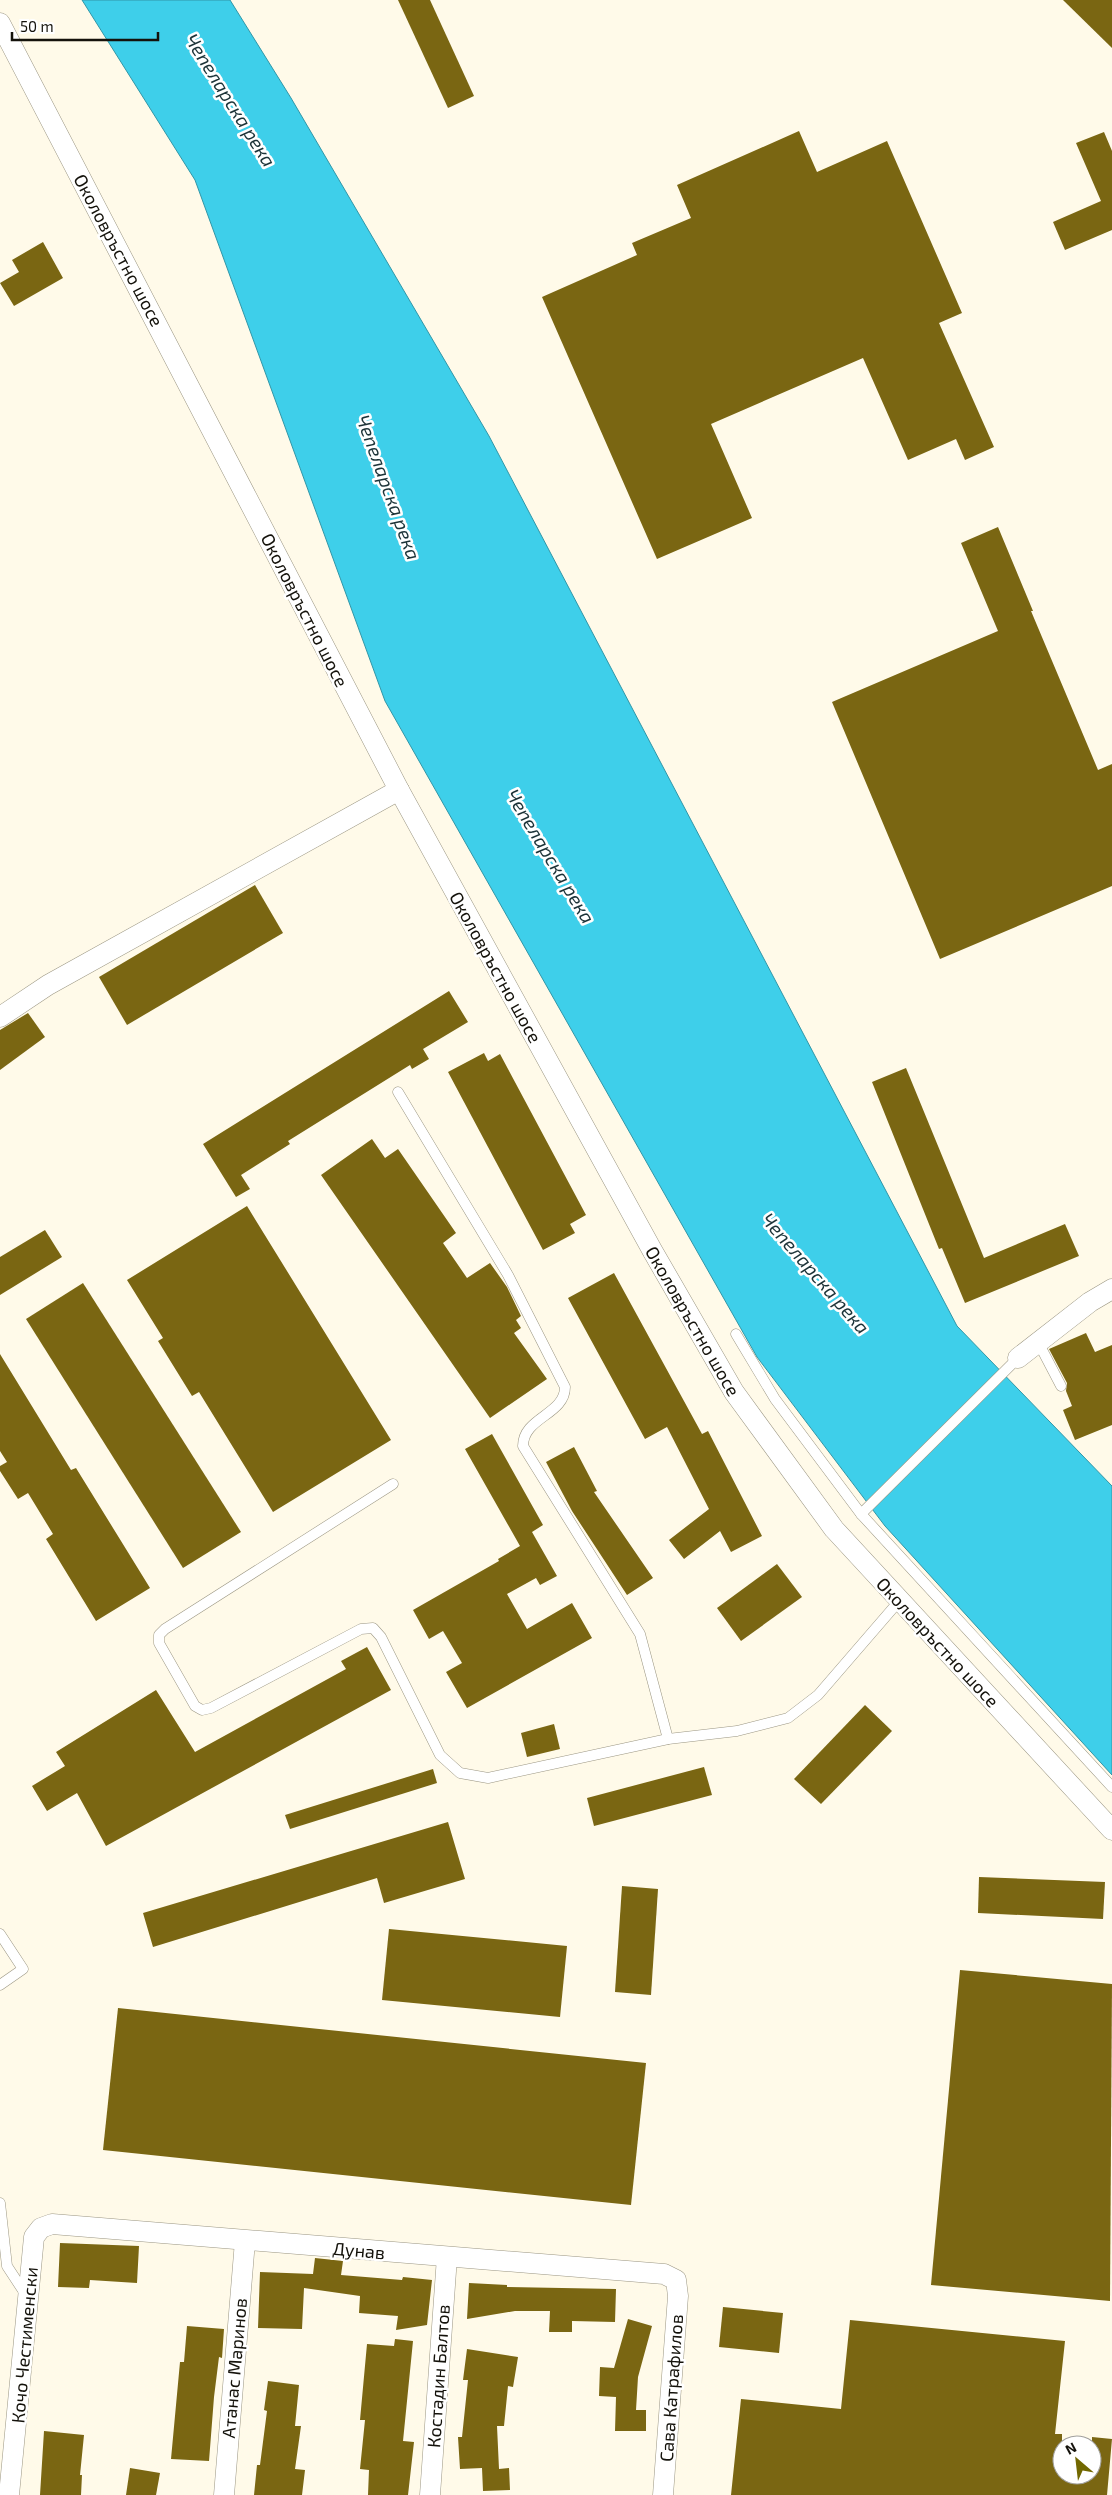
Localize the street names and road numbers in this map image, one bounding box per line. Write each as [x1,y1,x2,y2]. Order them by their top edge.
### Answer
street label: Околовръстно шосе [69,170,169,330]
street label: Околовръстно шосе [257,529,353,691]
street label: Околовръстно шосе [445,887,547,1047]
street label: Околовръстно шосе [641,1242,745,1400]
street label: Околовръстно шосе [872,1572,1004,1712]
street label: Дунав [332,2237,386,2263]
street label: Кочо Честименски [6,2266,42,2424]
street label: Атанас Маринов [217,2297,251,2439]
street label: Костадин Балтов [422,2303,454,2449]
street label: Сава Катрафилов [655,2313,687,2463]

